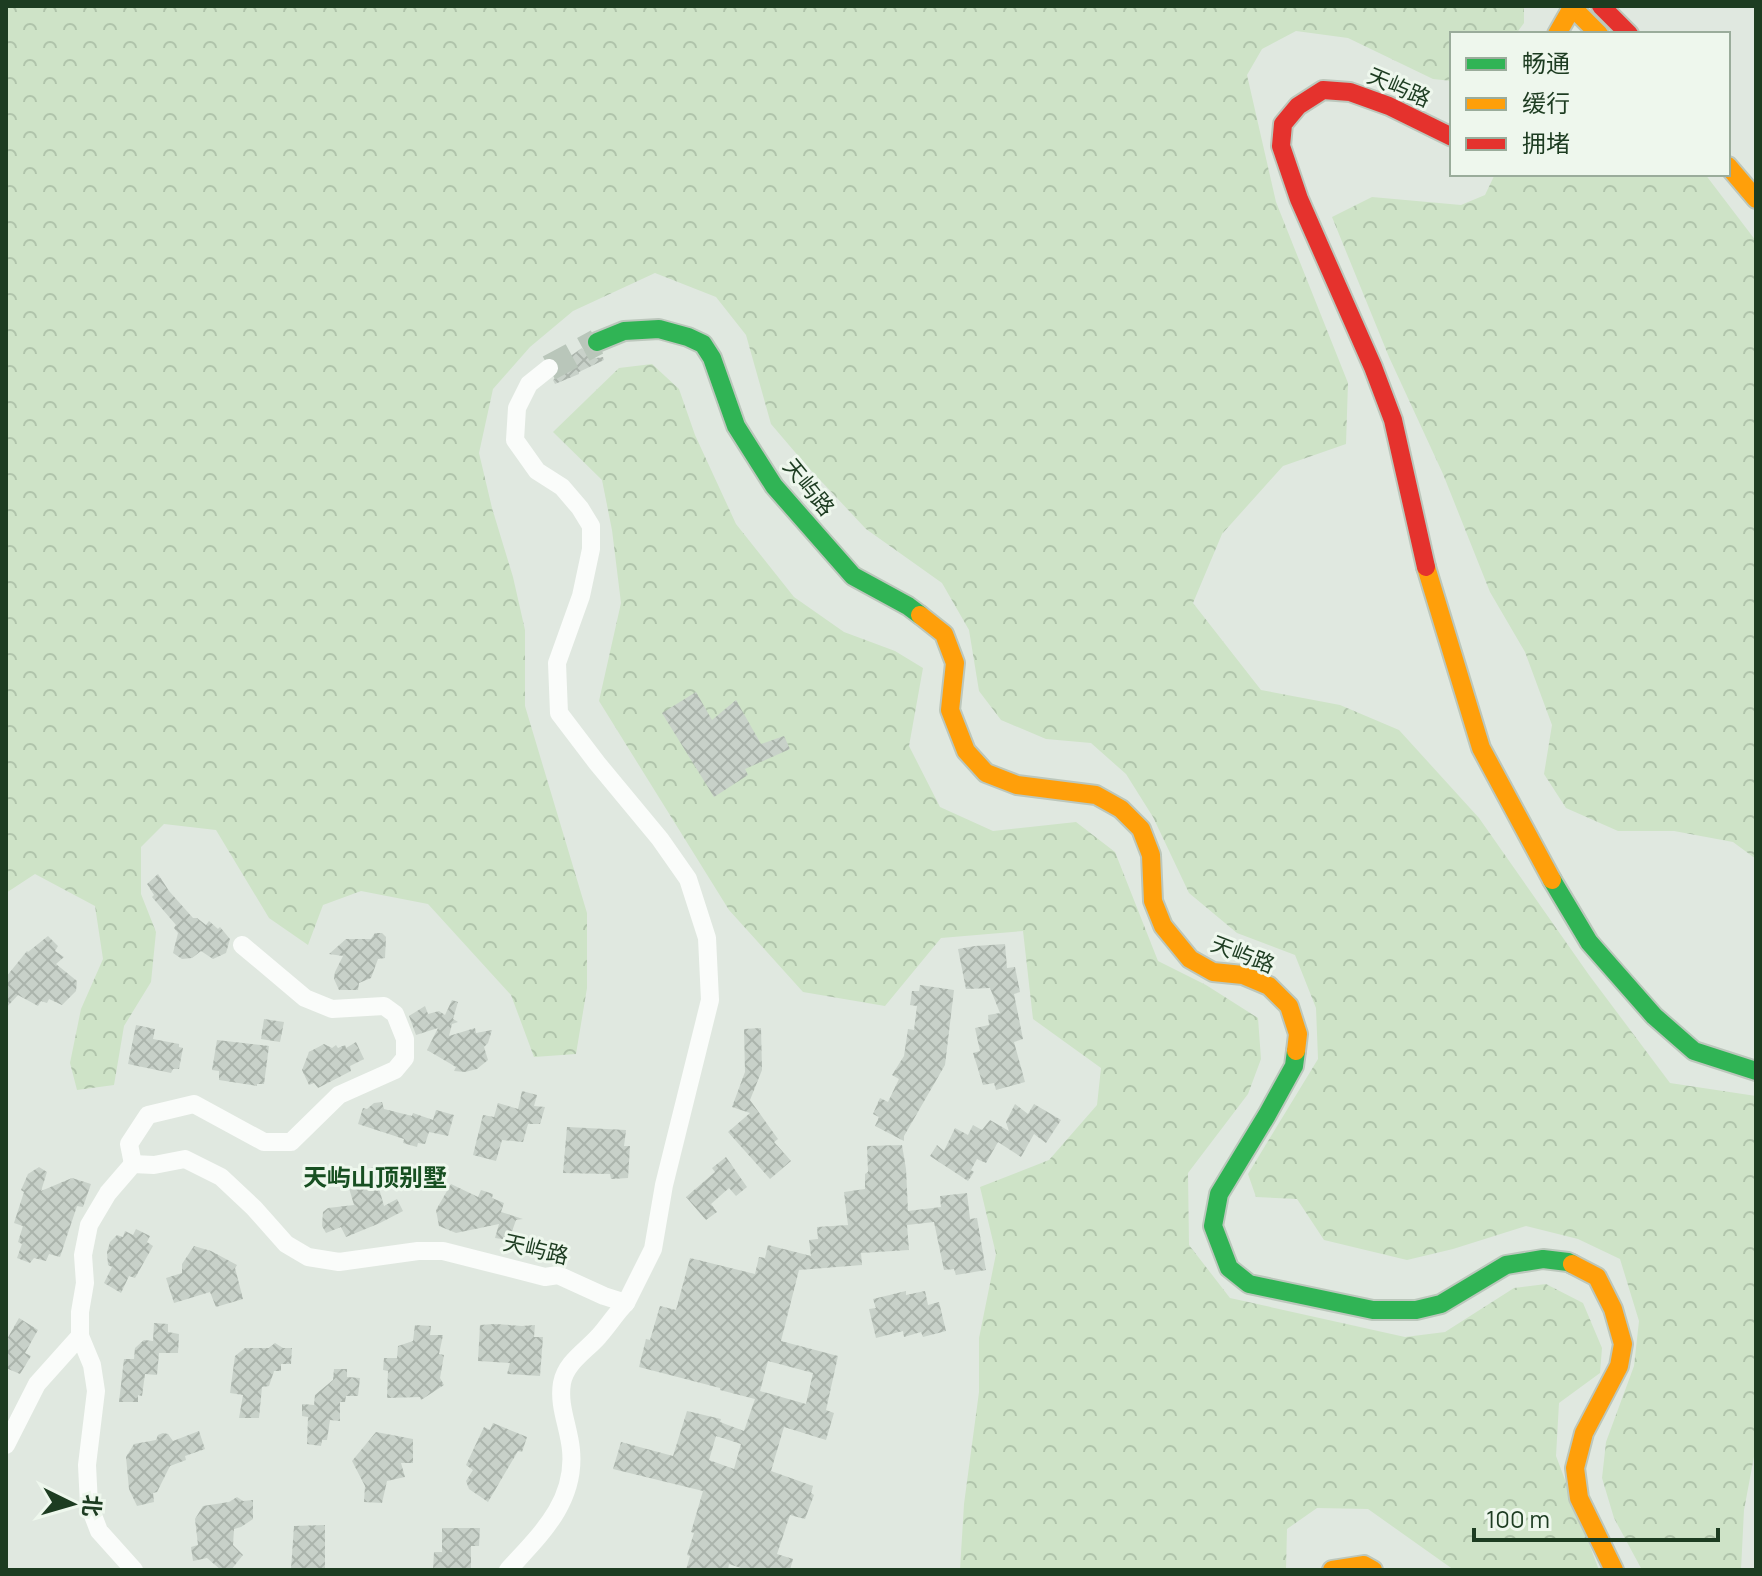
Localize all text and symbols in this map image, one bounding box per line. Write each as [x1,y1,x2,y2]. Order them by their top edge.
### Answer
legend [1450,32,1730,176]
text: 畅通 [1522,46,1570,79]
street label: 天屿路 [1363,60,1435,114]
text: 缓行 [1522,86,1570,119]
text: 拥堵 [1522,126,1570,159]
street label: 天屿路 [777,452,841,522]
street label: 天屿路 [1207,928,1279,980]
district label: 天屿山顶别墅 [303,1160,447,1193]
street label: 天屿路 [500,1227,572,1271]
north arrow [32,1464,112,1544]
scale bar [1474,1492,1718,1542]
text: 北 [76,1493,108,1518]
text: 100 m [1486,1502,1550,1535]

